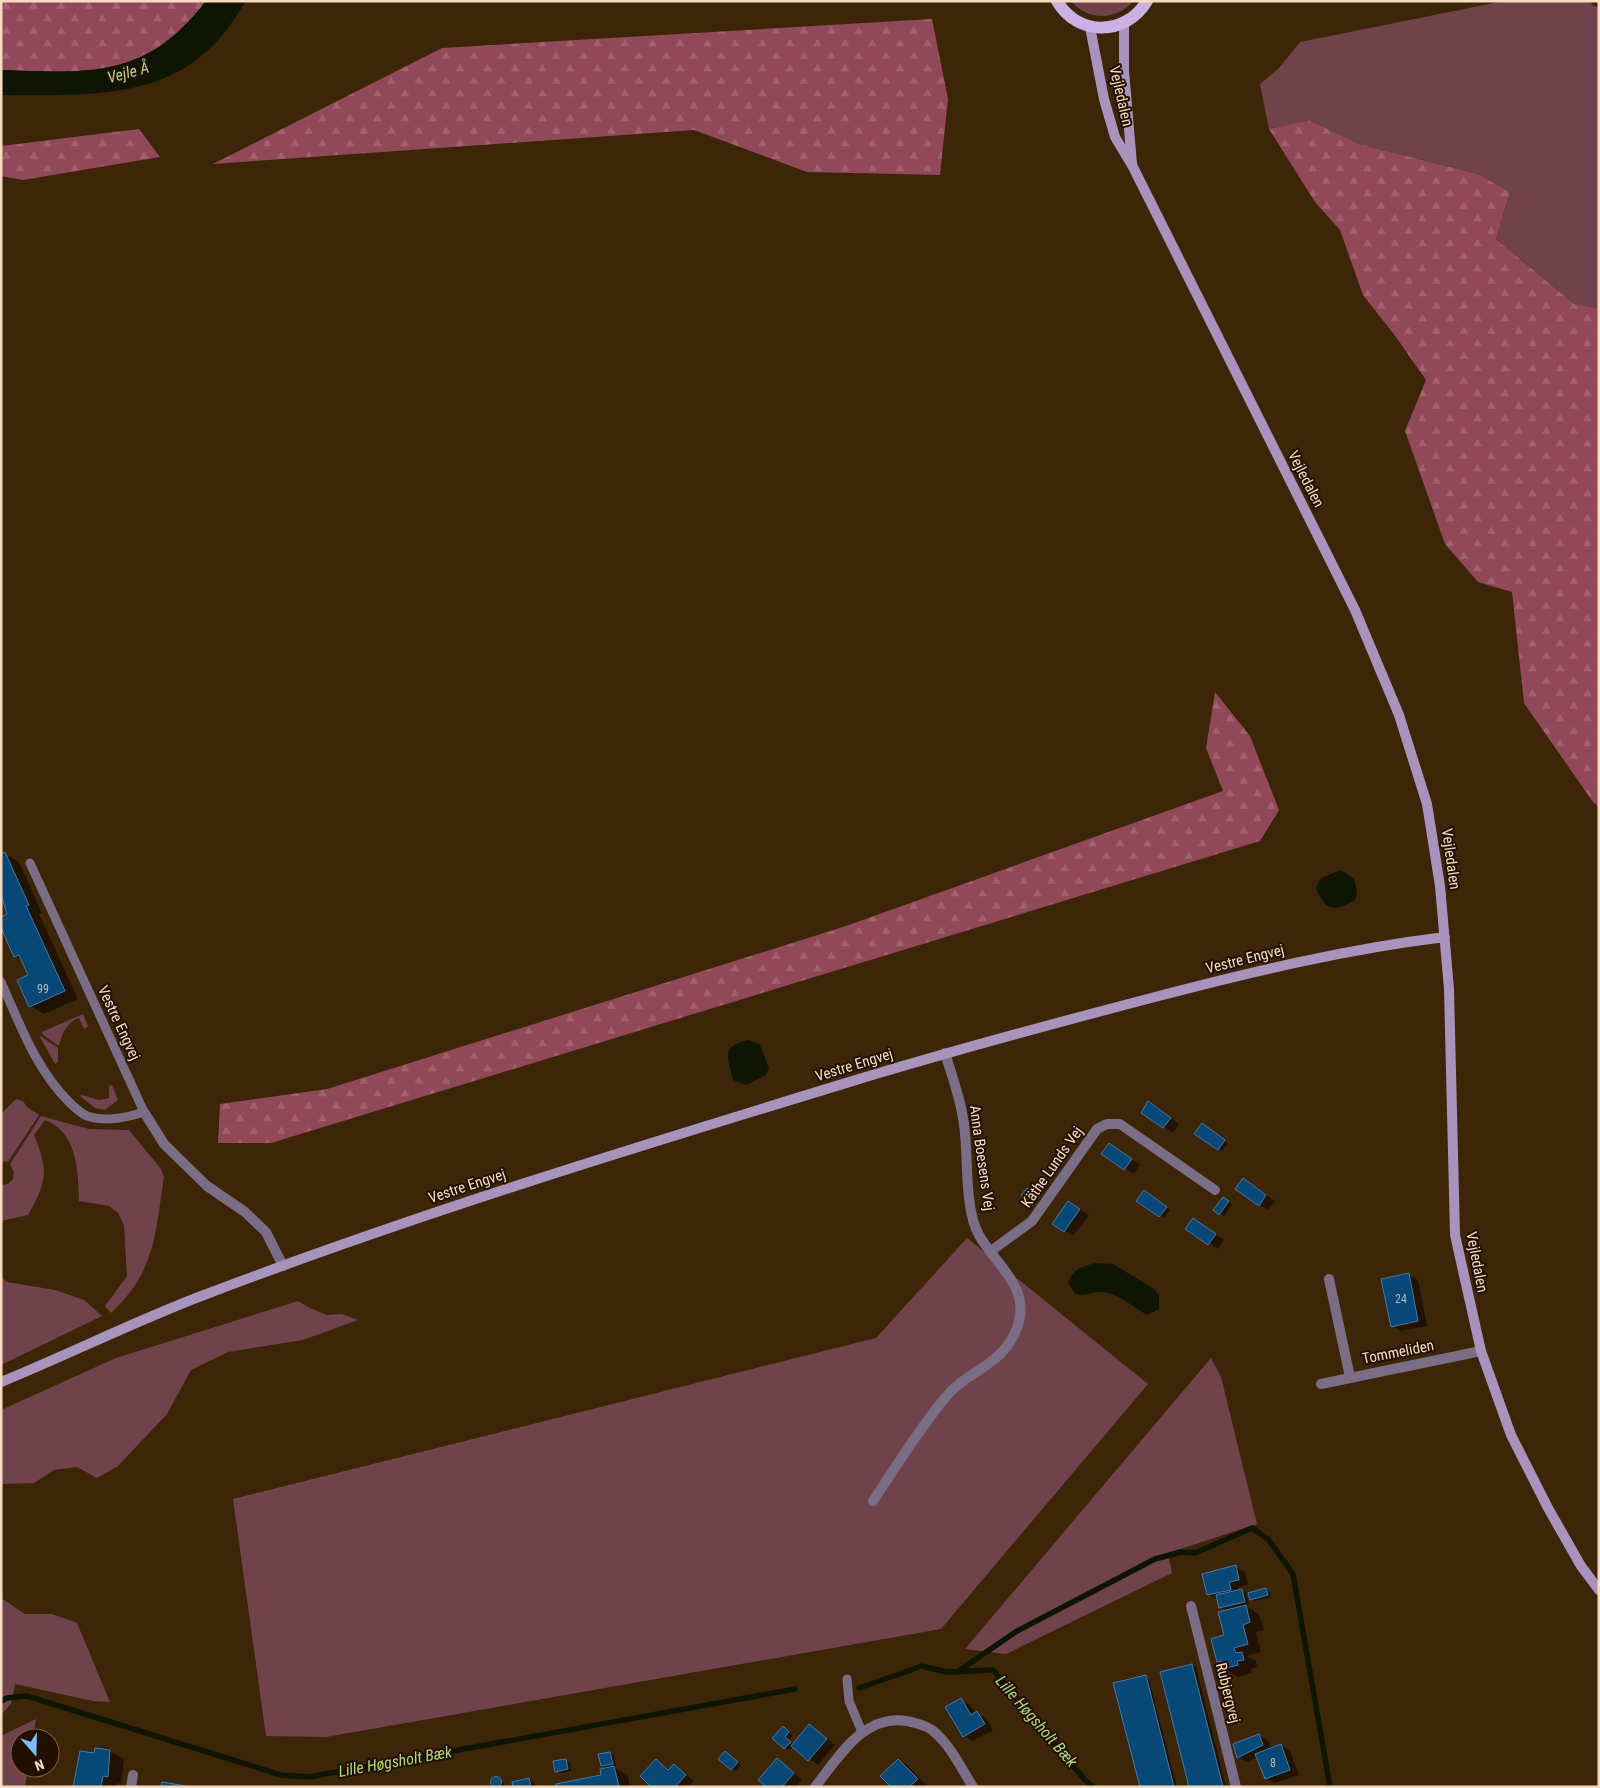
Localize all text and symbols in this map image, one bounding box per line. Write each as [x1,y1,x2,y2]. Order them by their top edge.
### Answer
water label: Vejle Å [105,57,151,87]
street label: Vejledalen [1105,64,1137,128]
street label: Vejledalen [1284,448,1328,510]
street label: Vejledalen [1438,827,1464,891]
street label: Vestre Engvej [1204,941,1286,977]
house number: 99 [37,982,49,996]
street label: Vestre Engvej [94,983,144,1063]
street label: Vestre Engvej [813,1045,895,1085]
street label: Anna Boesens Vej [966,1104,998,1212]
street label: Käthe Lunds Vej [1017,1123,1087,1211]
street label: Vestre Engvej [426,1165,508,1207]
street label: Vejledalen [1462,1230,1492,1294]
house number: 24 [1395,1292,1407,1306]
street label: Tommeliden [1361,1336,1435,1368]
street label: Rubjergvej [1212,1661,1244,1725]
water label: Lille Høgsholt Bæk [992,1672,1082,1772]
north arrow [10,1728,60,1778]
water label: Lille Høgsholt Bæk [337,1742,454,1781]
text: N [33,1756,46,1774]
house number: 8 [1270,1756,1276,1770]

